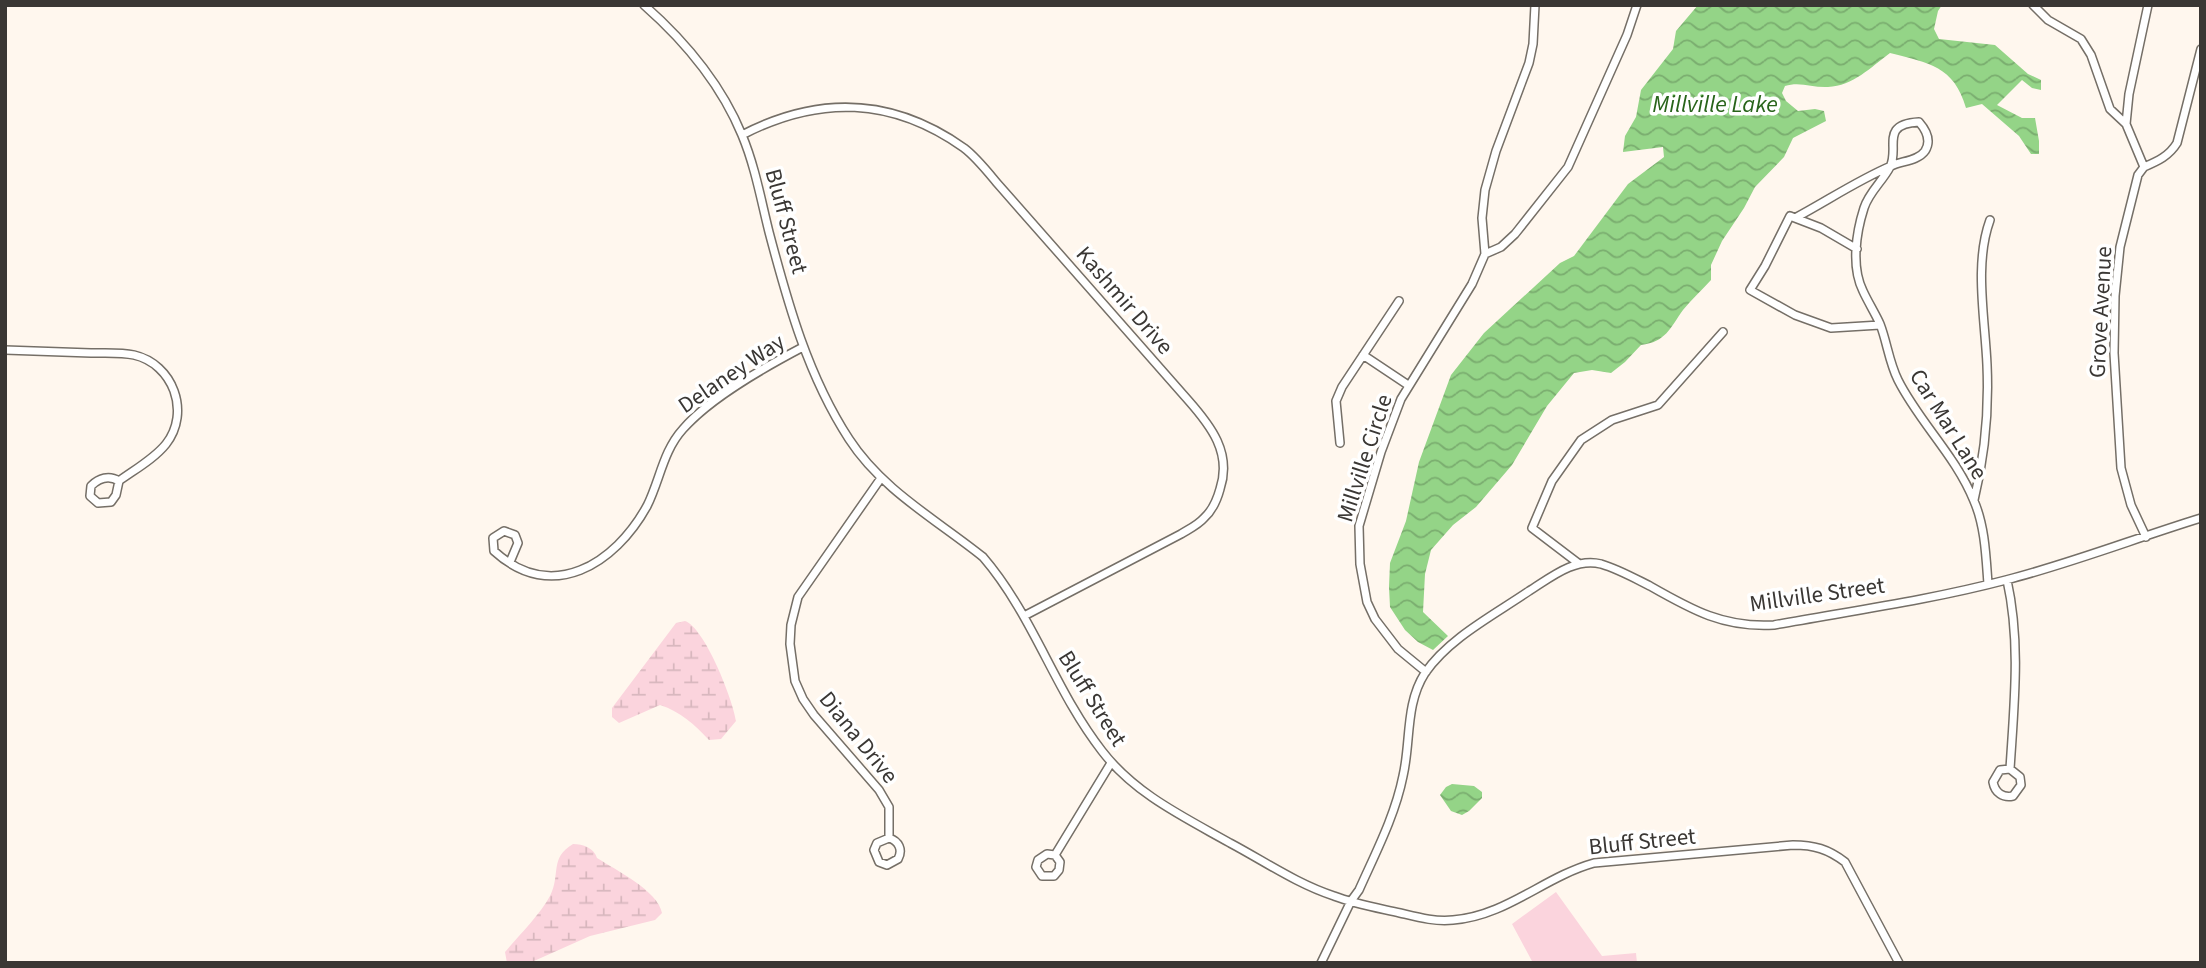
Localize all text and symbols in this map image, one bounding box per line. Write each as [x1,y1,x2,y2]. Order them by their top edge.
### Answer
water label: Millville Lake [1652,87,1778,122]
street label: Bluff Street [757,165,816,277]
street label: Kashmir Drive [1068,239,1181,362]
street label: Grove Avenue [2081,245,2120,379]
street label: Delaney Way [671,325,791,421]
street label: Car Mar Lane [1901,363,1996,486]
street label: Millville Circle [1328,390,1401,526]
street label: Millville Street [1747,569,1887,620]
street label: Bluff Street [1050,644,1135,753]
street label: Diana Drive [811,684,906,790]
street label: Bluff Street [1587,819,1697,864]

